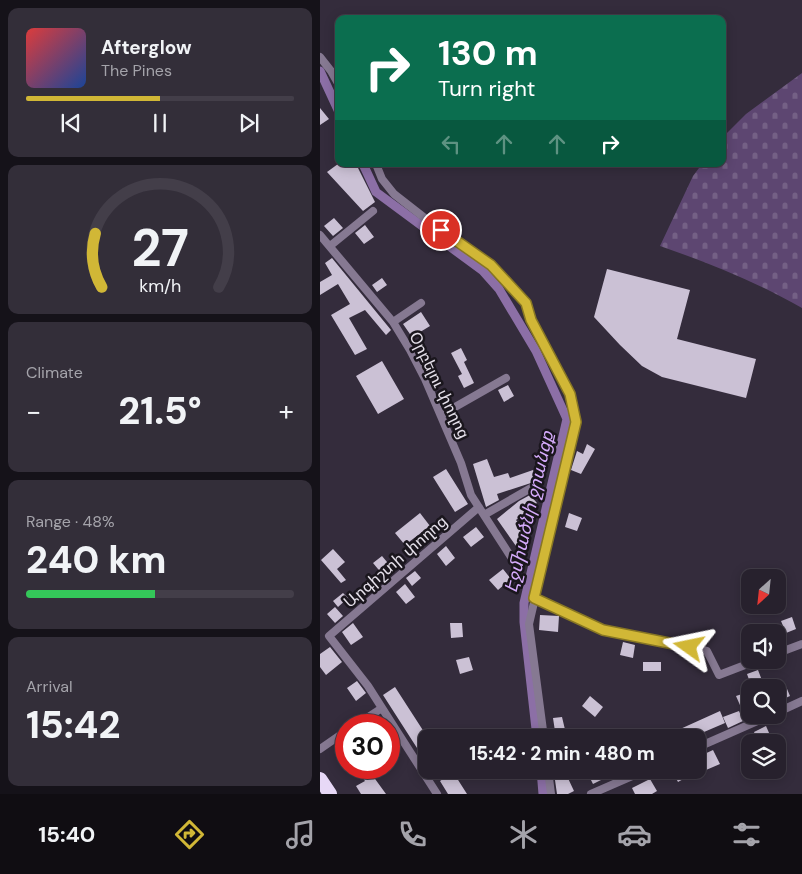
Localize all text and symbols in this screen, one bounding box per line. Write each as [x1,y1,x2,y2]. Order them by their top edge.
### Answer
text: 130 m [438,30,538,76]
text: Afterglow [101,35,192,60]
icon: right [355,35,420,100]
text: The Pines [101,60,172,81]
text: Turn right [438,74,535,103]
icon: previous [57,109,85,137]
icon: pause [146,109,174,137]
icon: next [235,109,263,137]
icon: left [437,130,465,158]
icon: ahead [490,130,518,158]
icon: ahead [543,130,571,158]
icon: right [596,130,624,158]
pin [420,209,462,251]
text: 27 [131,214,189,282]
icon: arrive [427,216,455,244]
text: km/h [139,274,181,298]
street label: Օրբելու փողոց [405,328,475,442]
text: Climate [26,362,83,383]
text: 21.5° [118,386,202,436]
text: − [26,393,41,430]
text: + [279,393,294,430]
water label: Էջմիածնի ջրանցք [499,428,560,595]
text: Range · 48% [26,511,115,532]
street label: Արգիշտի փողոց [339,511,452,612]
text: 240 km [26,535,166,585]
north arrow [741,569,786,614]
map controls [741,569,786,779]
position arrow [662,620,714,672]
button: sound [741,624,786,669]
text: Arrival [26,676,73,697]
button: search [741,679,786,724]
text: 15:42 [26,700,120,750]
speed limit sign: 30 [335,714,400,779]
button: layers [741,734,786,779]
text: 15:42 · 2 min · 480 m [469,741,655,766]
icon: directions [172,817,207,852]
icon: music [283,817,318,852]
icon: phone [395,817,430,852]
icon: climate [506,817,541,852]
icon: car [617,817,652,852]
icon: filters [729,817,764,852]
text: 15:40 [38,820,95,849]

